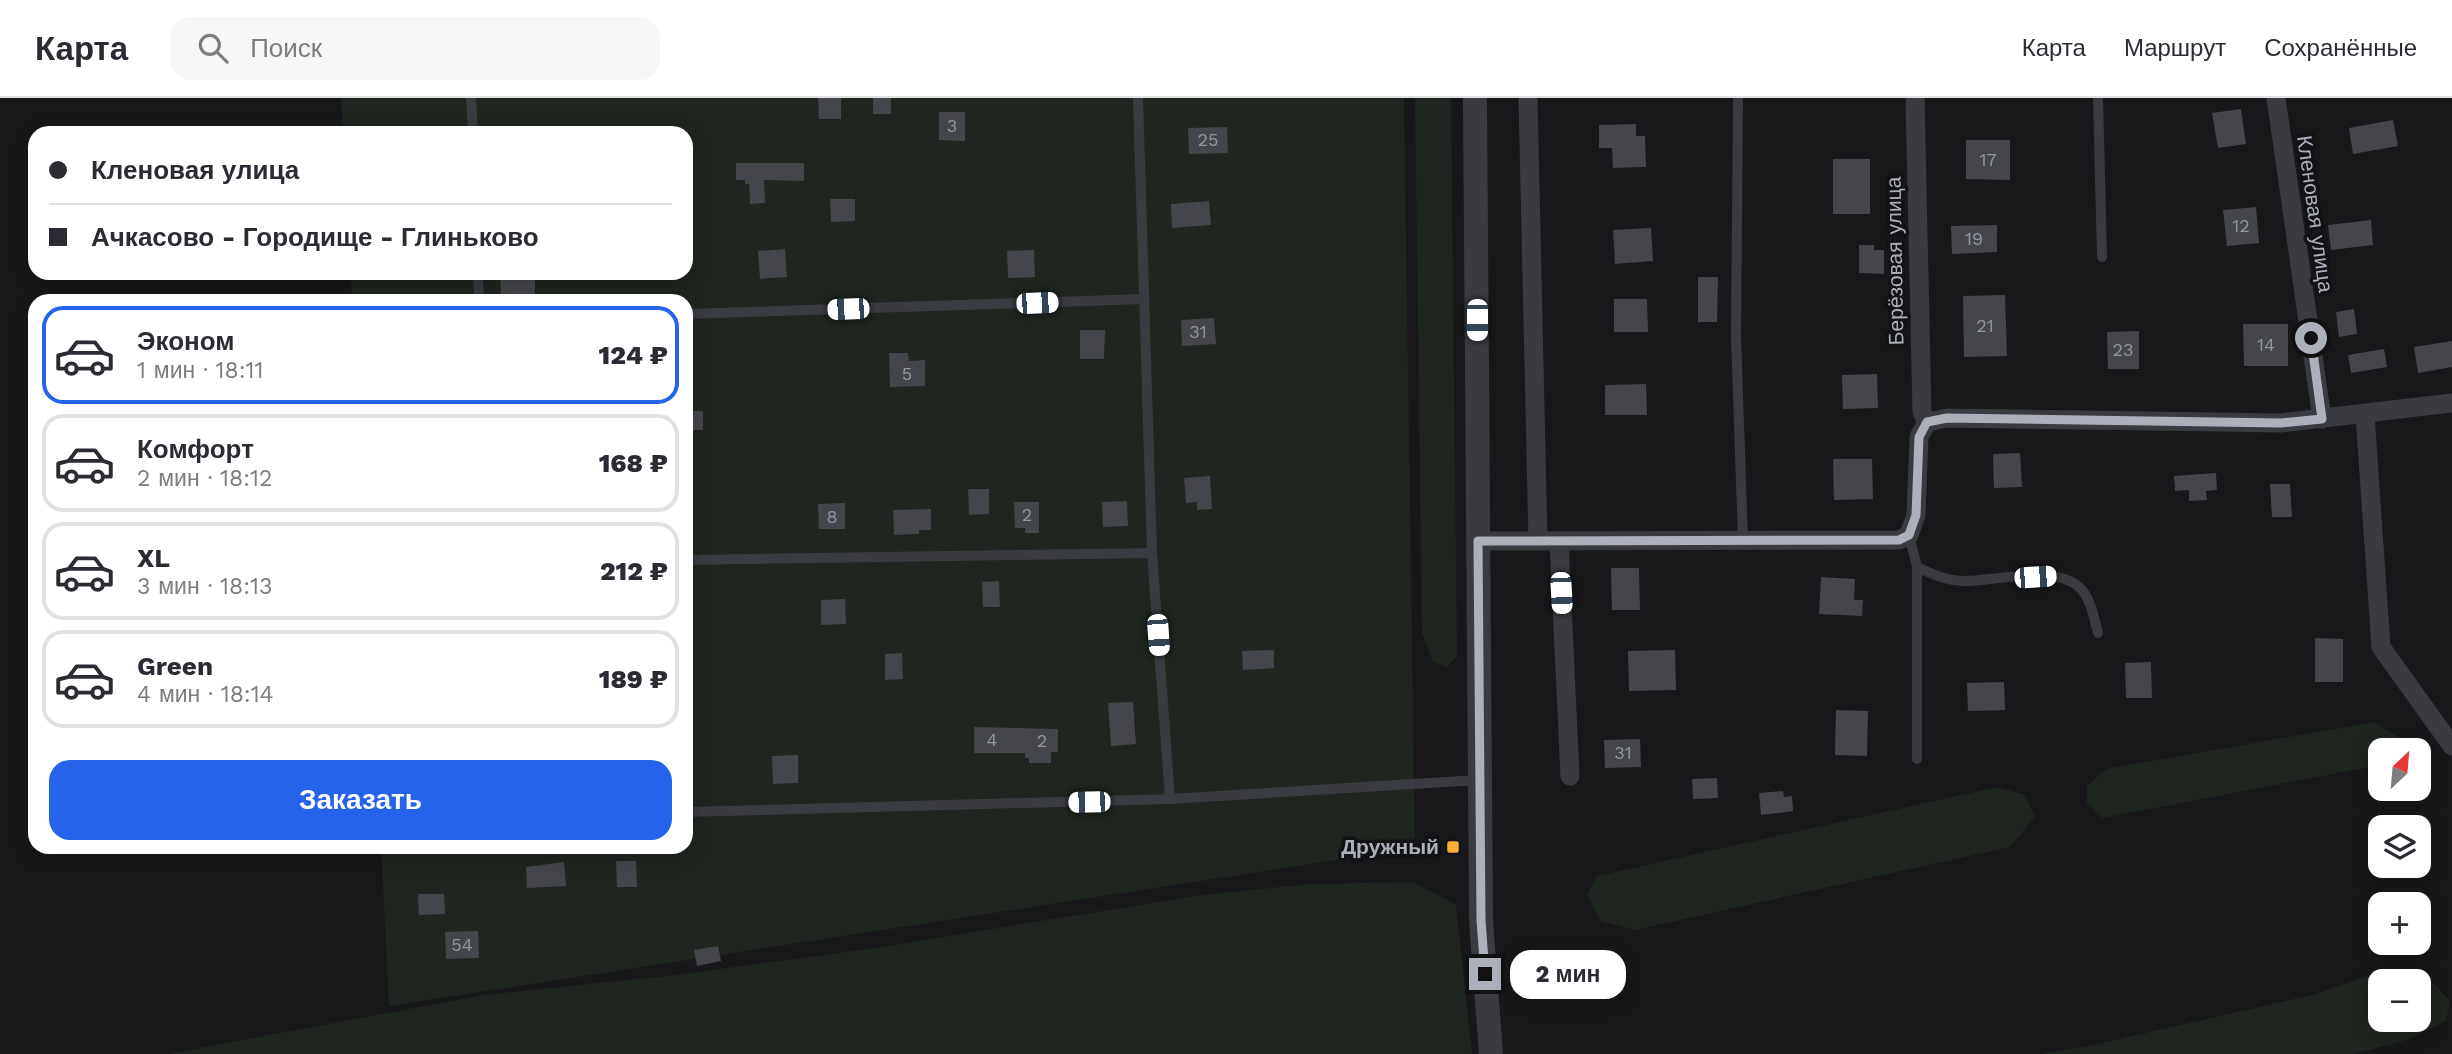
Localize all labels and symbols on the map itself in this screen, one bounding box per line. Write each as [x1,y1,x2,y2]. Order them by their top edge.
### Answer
house number: 3 [947,115,957,136]
house number: 25 [1198,129,1218,150]
street label: Кленовая улица [2292,134,2339,294]
house number: 17 [1979,149,1997,170]
street label: Берёзовая улица [1881,176,1908,346]
house number: 12 [2232,215,2250,236]
house number: 19 [1965,228,1983,249]
car [1016,292,1059,314]
car [827,298,870,320]
car [1467,299,1488,341]
house number: 21 [1976,315,1994,336]
house number: 31 [1189,321,1207,342]
route start [2295,322,2327,354]
house number: 14 [2257,334,2275,355]
house number: 23 [2113,339,2134,360]
house number: 5 [902,363,912,384]
house number: 2 [1022,504,1032,525]
house number: 8 [826,506,838,527]
car [2014,565,2057,589]
car [1550,571,1573,615]
car [1147,613,1170,657]
house number: 4 [987,729,998,750]
house number: 2 [1037,730,1047,751]
north arrow [2368,738,2431,802]
house number: 31 [1614,742,1632,763]
car [1068,791,1111,813]
place label: Дружный [1341,834,1439,859]
marker: Дружный [1445,839,1461,855]
house number: 54 [451,934,473,955]
callout: 2 мин [1510,950,1625,998]
route end [1469,958,1501,990]

